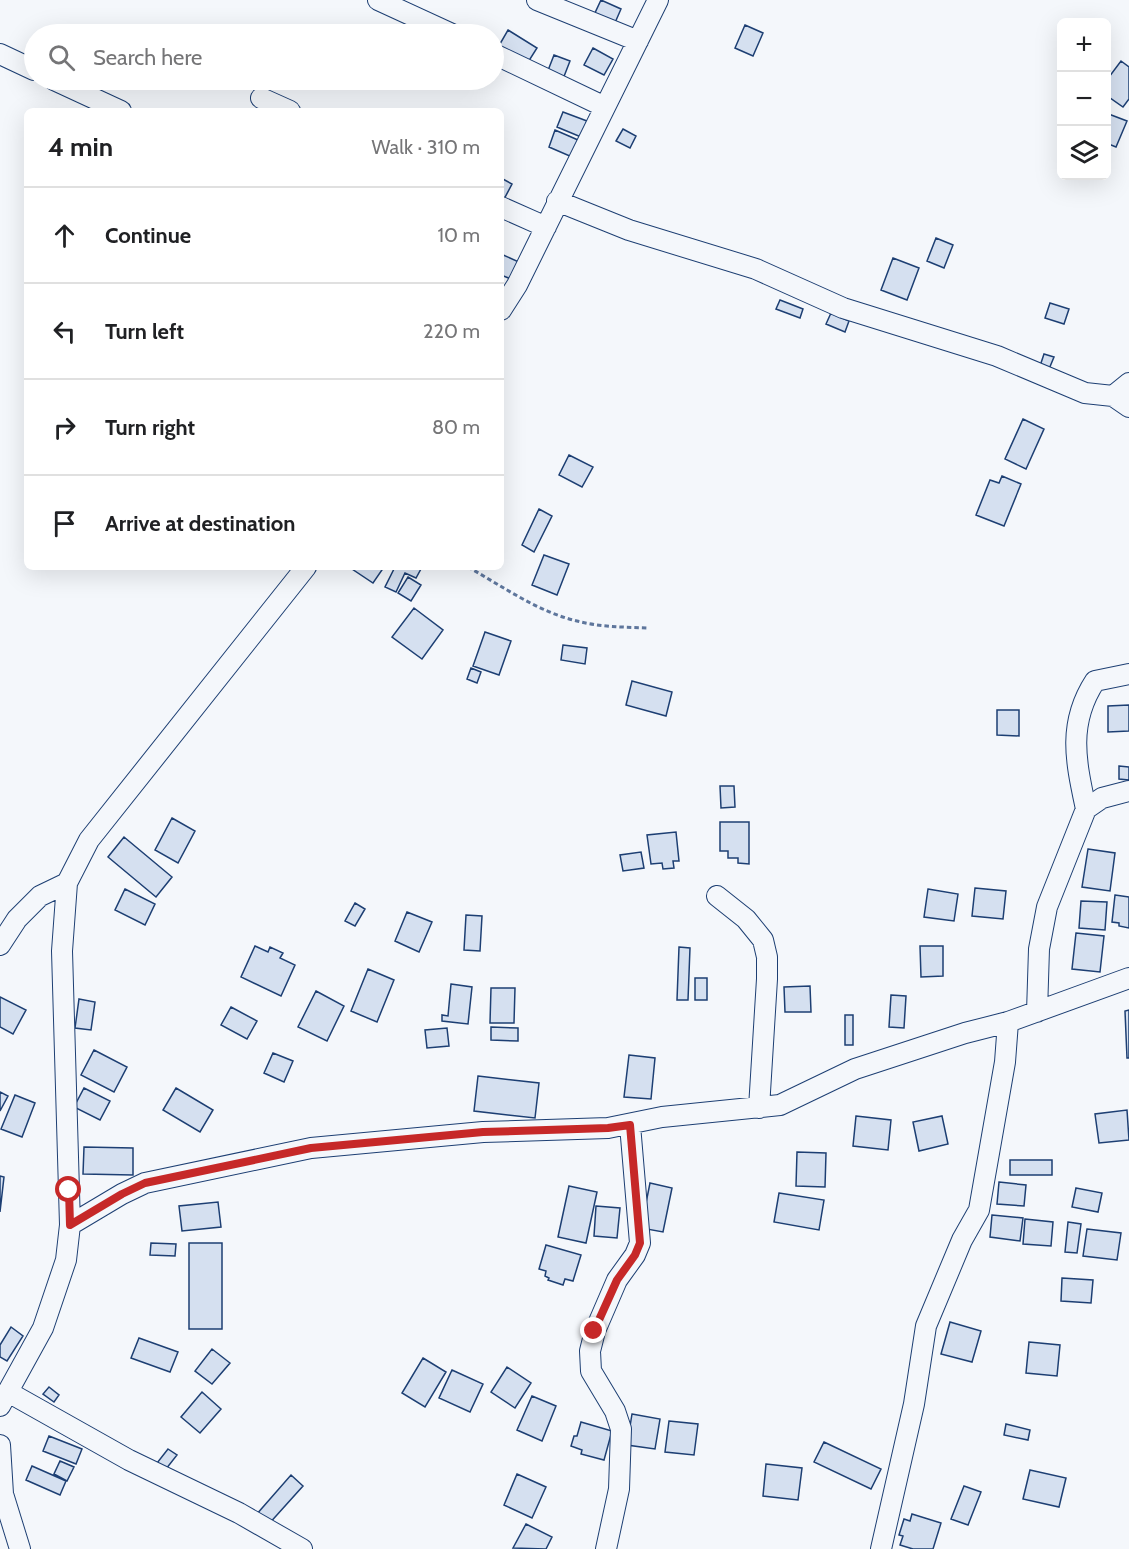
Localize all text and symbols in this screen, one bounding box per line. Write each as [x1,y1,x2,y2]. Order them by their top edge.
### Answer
map controls [1057,18,1111,180]
button: + [1057,18,1111,72]
search box [24,24,504,90]
icon: search [45,41,78,74]
text: Search here [93,44,202,71]
button: − [1057,72,1111,126]
button: layers [1057,126,1111,180]
text: 4 min [48,131,113,163]
text: Walk · 310 m [372,135,480,159]
icon: ahead [48,219,81,252]
text: Continue [105,222,191,249]
text: 10 m [437,223,480,247]
icon: left [48,315,81,348]
text: Turn left [105,318,184,345]
text: 220 m [423,319,480,343]
icon: right [48,411,81,444]
text: Turn right [105,414,195,441]
text: 80 m [432,415,480,439]
icon: arrive [48,507,81,540]
text: Arrive at destination [105,510,295,537]
route start [55,1176,81,1202]
route end [580,1317,606,1343]

